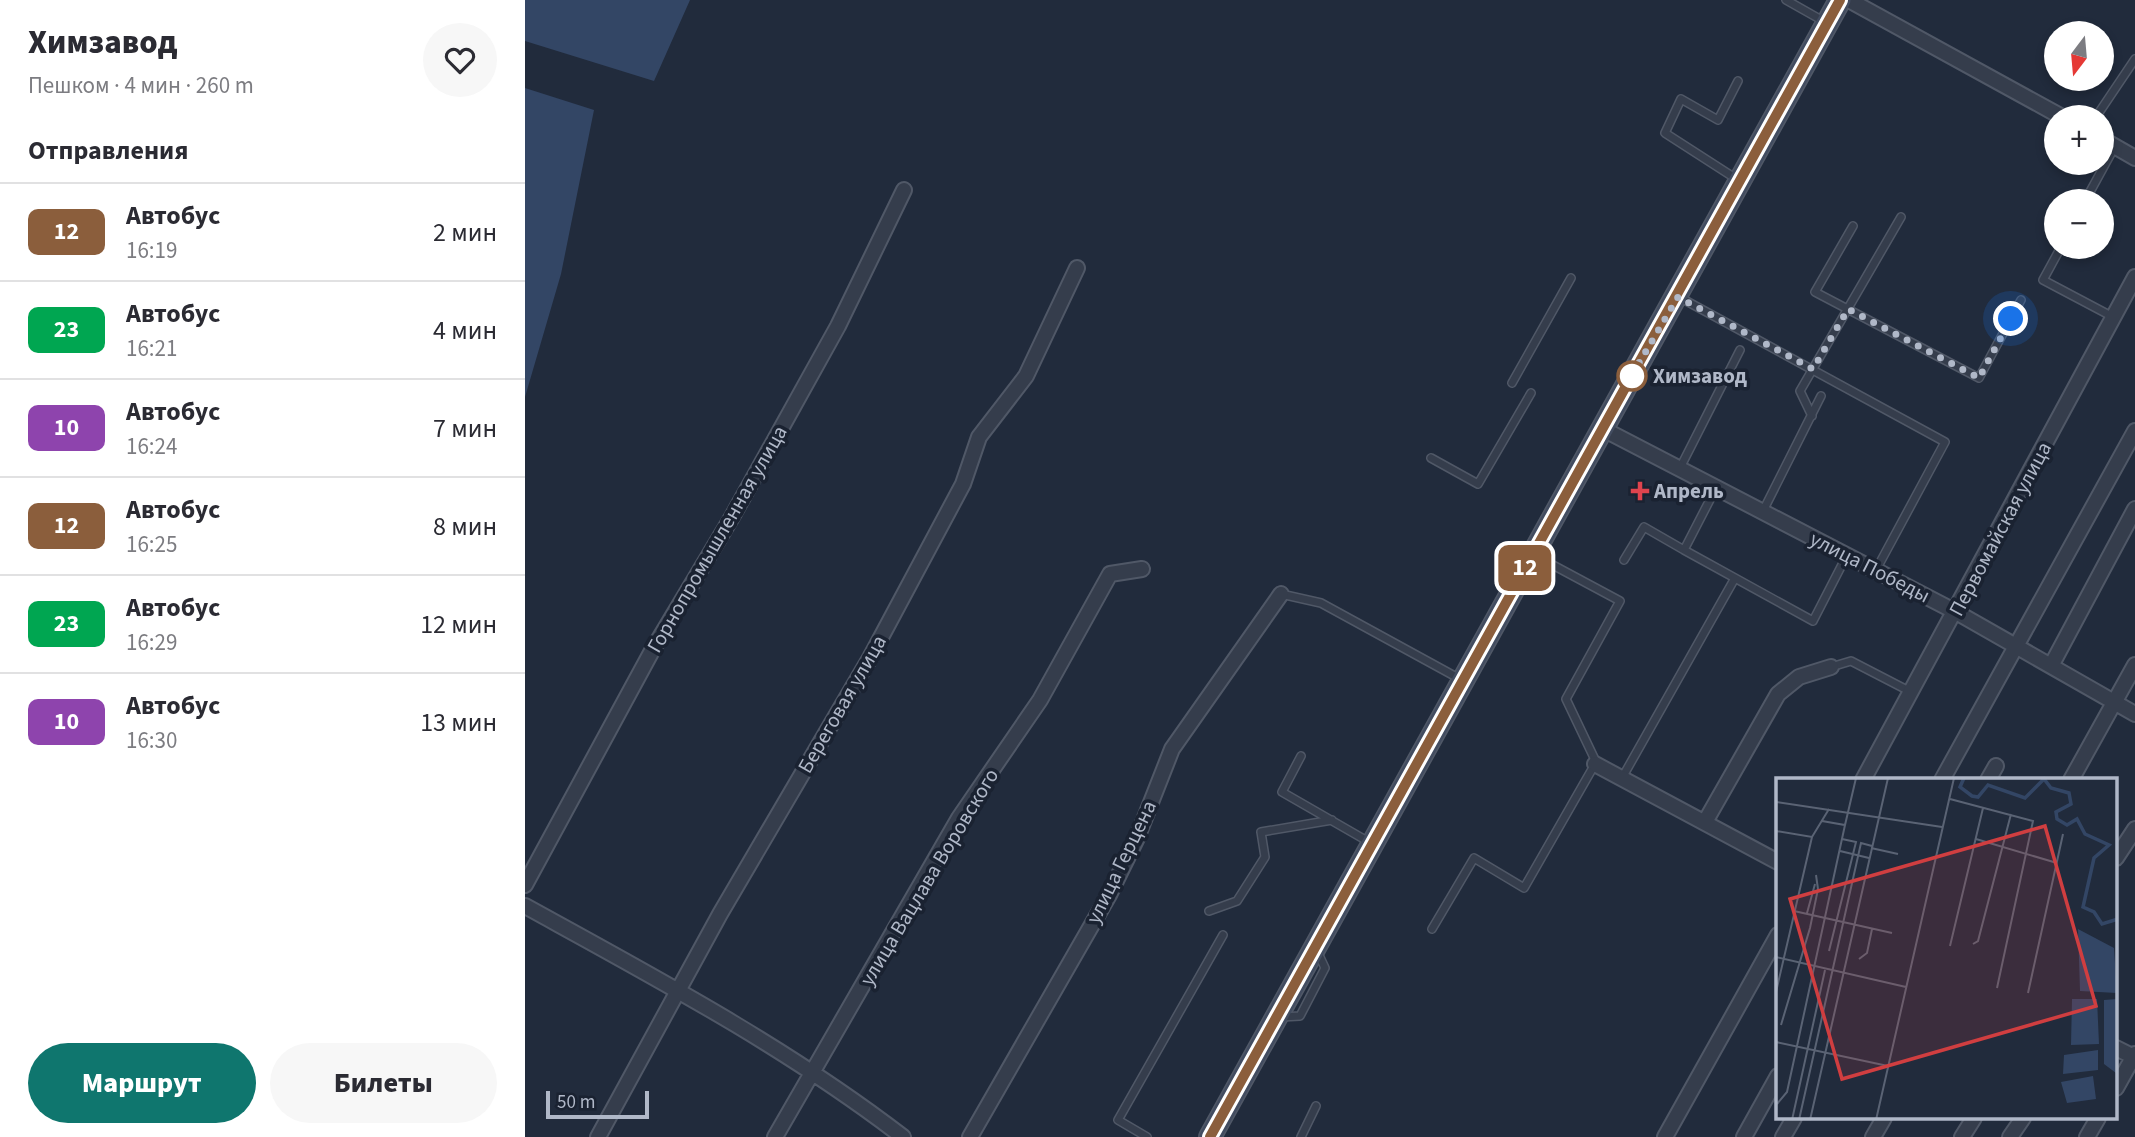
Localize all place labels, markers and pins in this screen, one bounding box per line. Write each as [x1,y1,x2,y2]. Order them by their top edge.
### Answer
marker: Химзавод [1617,361,1647,391]
place label: Химзавод [1653,361,1748,391]
place label: Апрель [1653,476,1724,506]
marker: Апрель [1632,483,1648,499]

